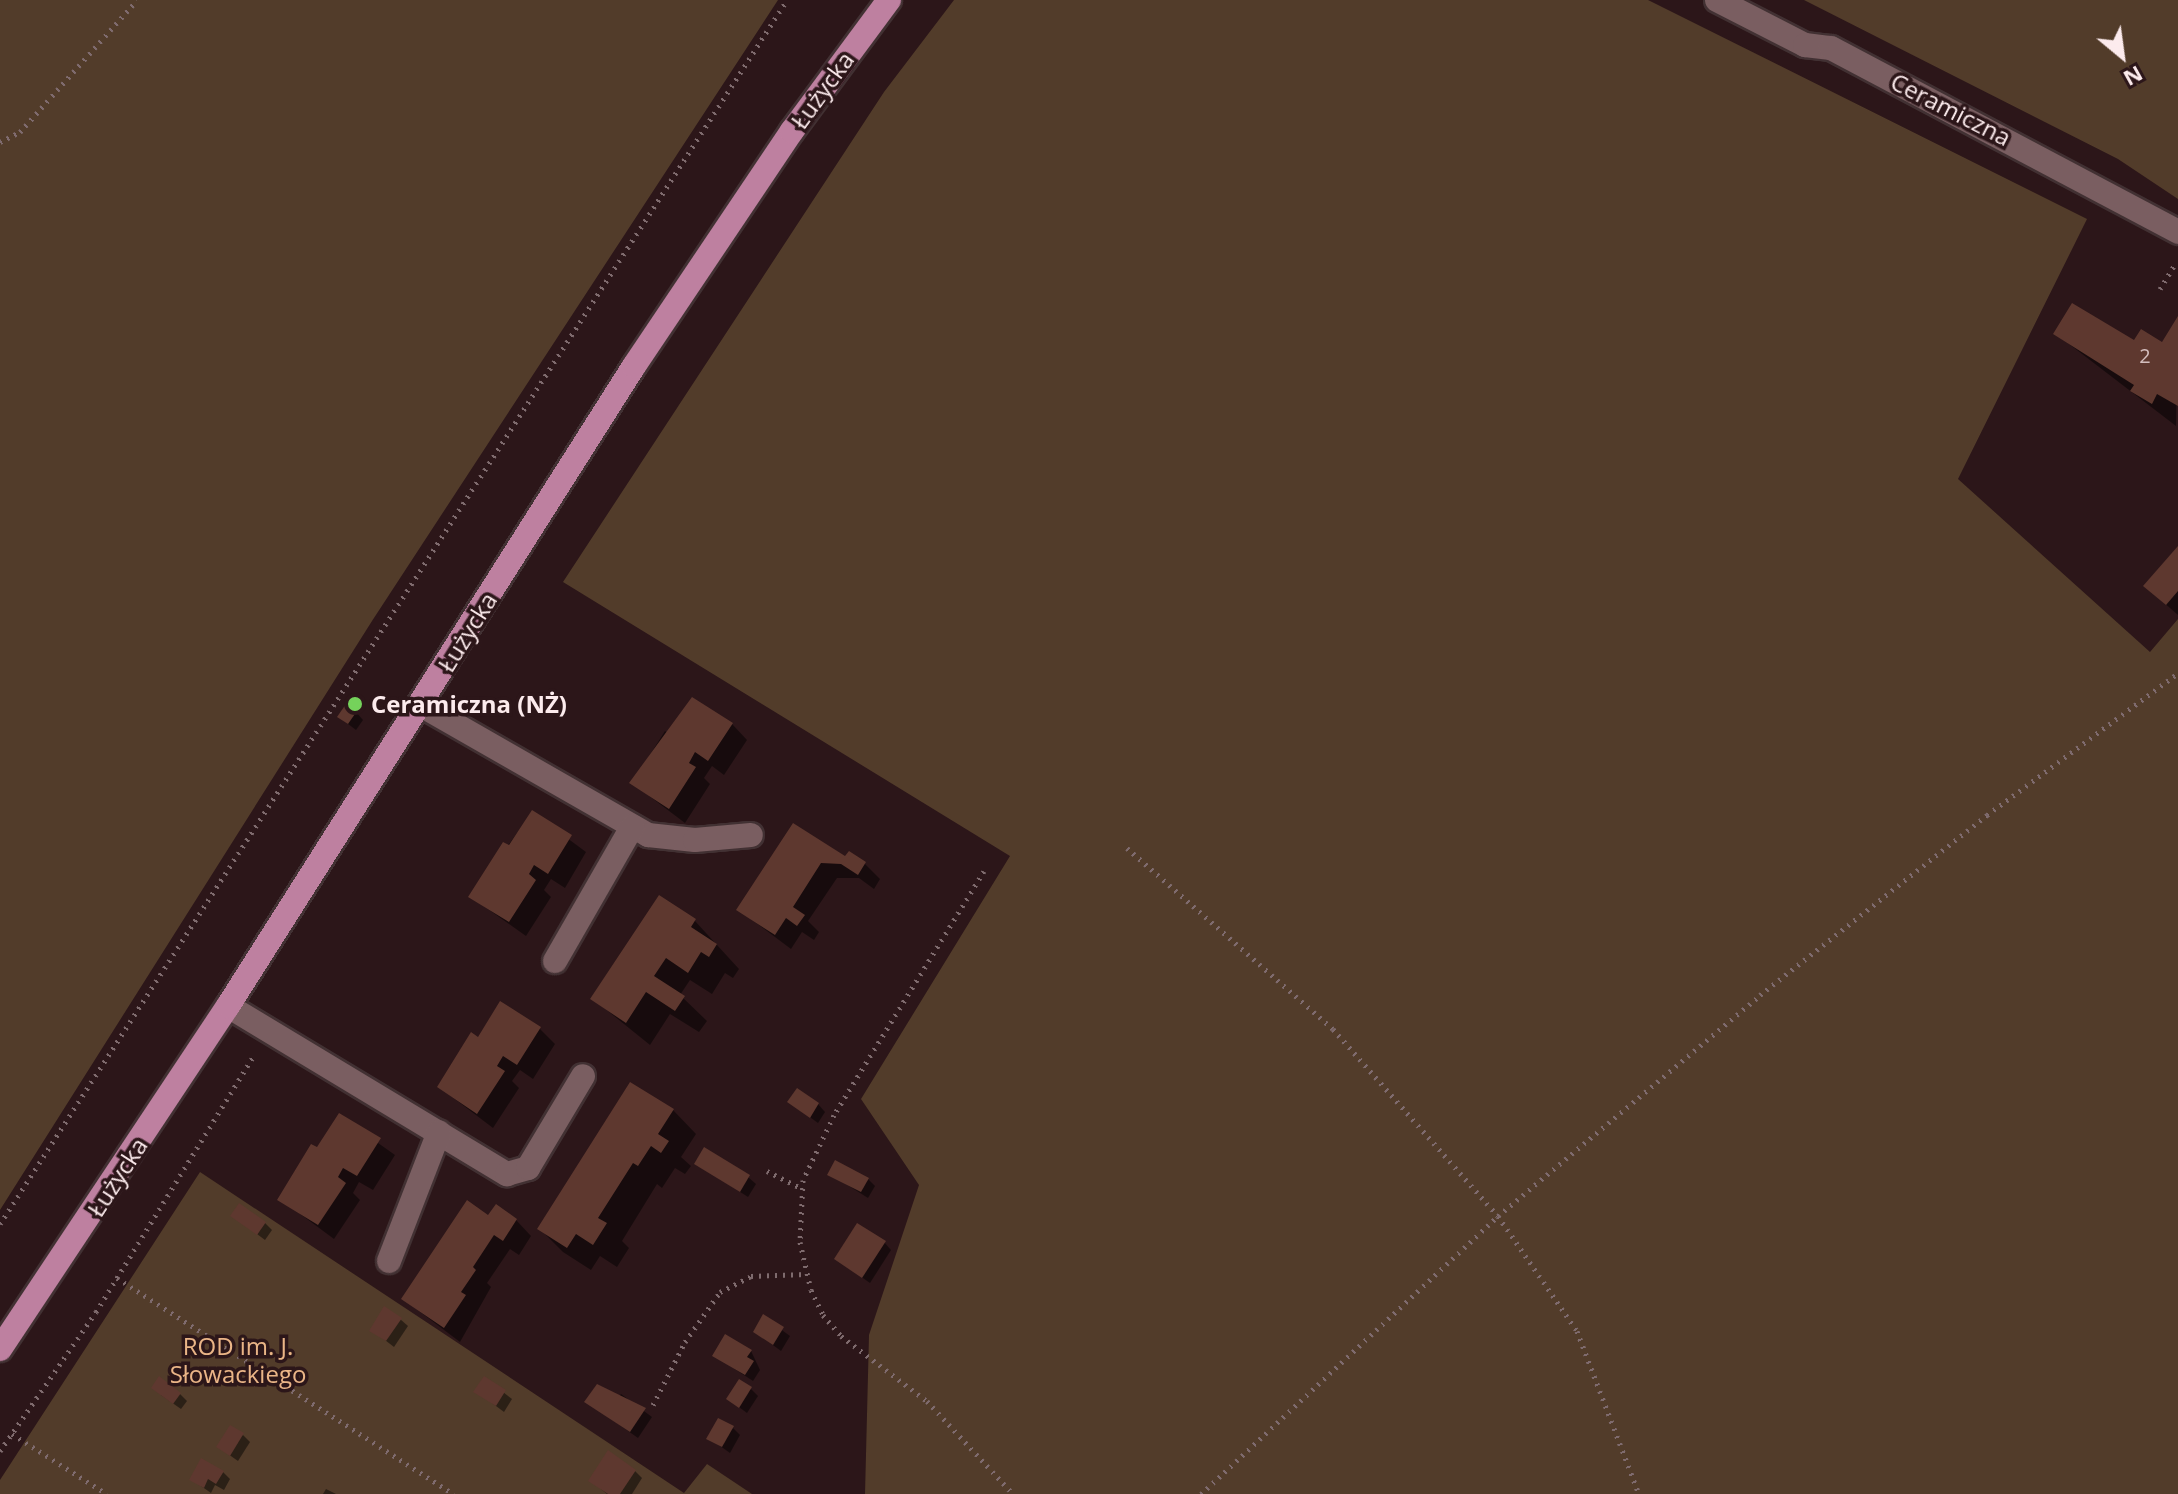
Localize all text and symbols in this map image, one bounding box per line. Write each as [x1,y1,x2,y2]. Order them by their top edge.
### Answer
north arrow [2082,16,2162,96]
street label: Łużycka [784,46,860,134]
text: N [2119,60,2149,94]
street label: Ceramiczna [1886,66,2016,152]
house number: 2 [2139,343,2151,367]
street label: Łużycka [431,587,503,677]
place label: Ceramiczna (NŻ) [371,690,567,718]
marker: Ceramiczna (NŻ) [346,695,364,713]
street label: Łużycka [81,1132,153,1222]
park label: ROD im. J. Słowackiego [170,1332,306,1388]

